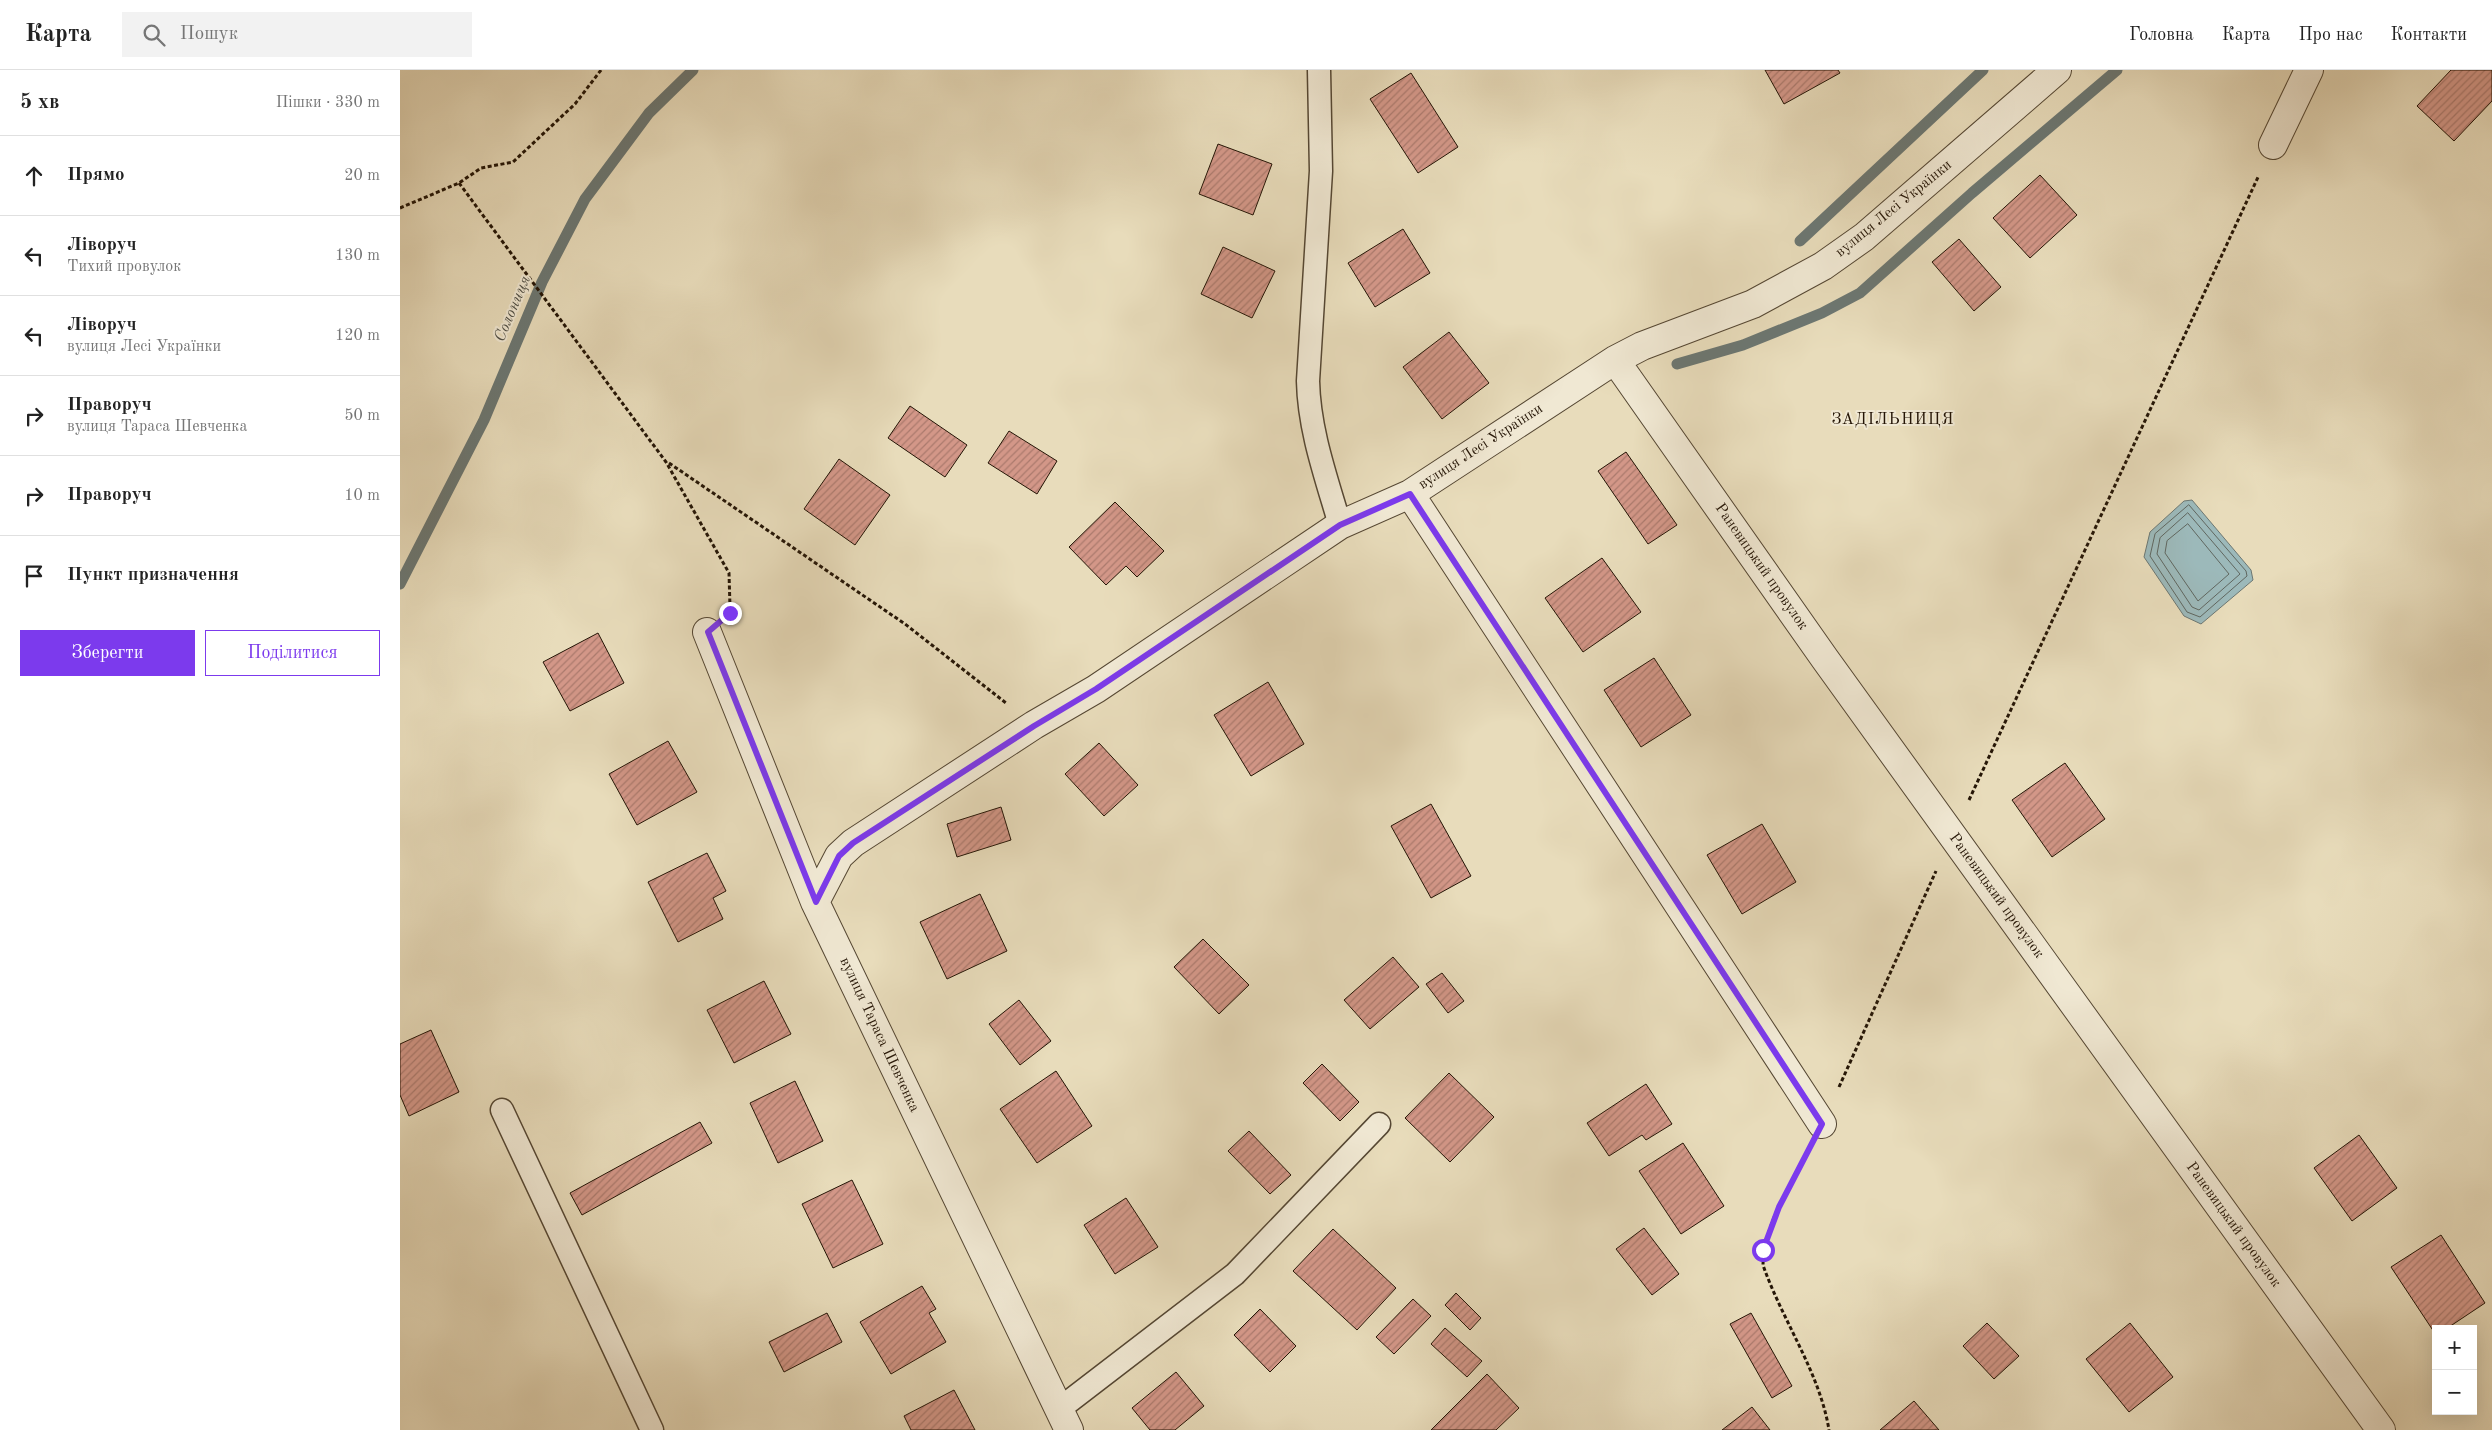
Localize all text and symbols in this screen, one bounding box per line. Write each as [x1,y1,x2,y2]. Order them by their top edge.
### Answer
search box [122,12,472,57]
icon: search [140,21,168,49]
text: Карта [25,23,92,47]
text: Пошук [180,25,238,44]
text: Головна [2129,26,2194,44]
text: Карта [2222,26,2270,44]
text: Про нас [2298,26,2363,44]
text: Контакти [2391,26,2467,44]
text: 5 хв [20,92,59,113]
text: Пішки · 330 m [276,95,380,111]
street label: вулиця Лесі Українки [1833,158,1955,260]
icon: ahead [20,162,48,190]
text: Прямо [67,166,125,185]
text: 20 m [344,168,380,184]
text: Ліворуч [67,236,137,255]
icon: left [20,242,48,270]
text: 130 m [335,248,380,264]
text: Тихий провулок [67,259,181,275]
water label: Солониця [492,273,534,344]
text: Ліворуч [67,316,137,335]
icon: left [20,322,48,350]
text: 120 m [335,328,380,344]
text: вулиця Лесі Українки [67,339,221,355]
text: Праворуч [67,396,152,415]
street label: вулиця Лесі Українки [1416,401,1546,493]
icon: right [20,402,48,430]
text: 50 m [344,408,380,424]
district label: ЗАДІЛЬНИЦЯ [1831,412,1955,428]
text: вулиця Тараса Шевченка [67,419,247,435]
icon: right [20,482,48,510]
text: Праворуч [67,486,152,505]
text: 10 m [344,488,380,504]
street label: Раневицький провулок [1712,501,1811,633]
icon: arrive [20,562,48,590]
text: Пункт призначення [67,566,239,585]
route end [719,602,742,625]
button: Зберегти [20,630,195,676]
button: Поділитися [205,630,380,676]
street label: Раневицький провулок [1946,831,2047,962]
street label: вулиця Тараса Шевченка [836,955,922,1115]
street label: Раневицький провулок [2183,1160,2284,1291]
route start [1752,1239,1775,1262]
map controls [2432,1325,2477,1415]
button: + [2432,1325,2477,1370]
button: − [2432,1370,2477,1415]

